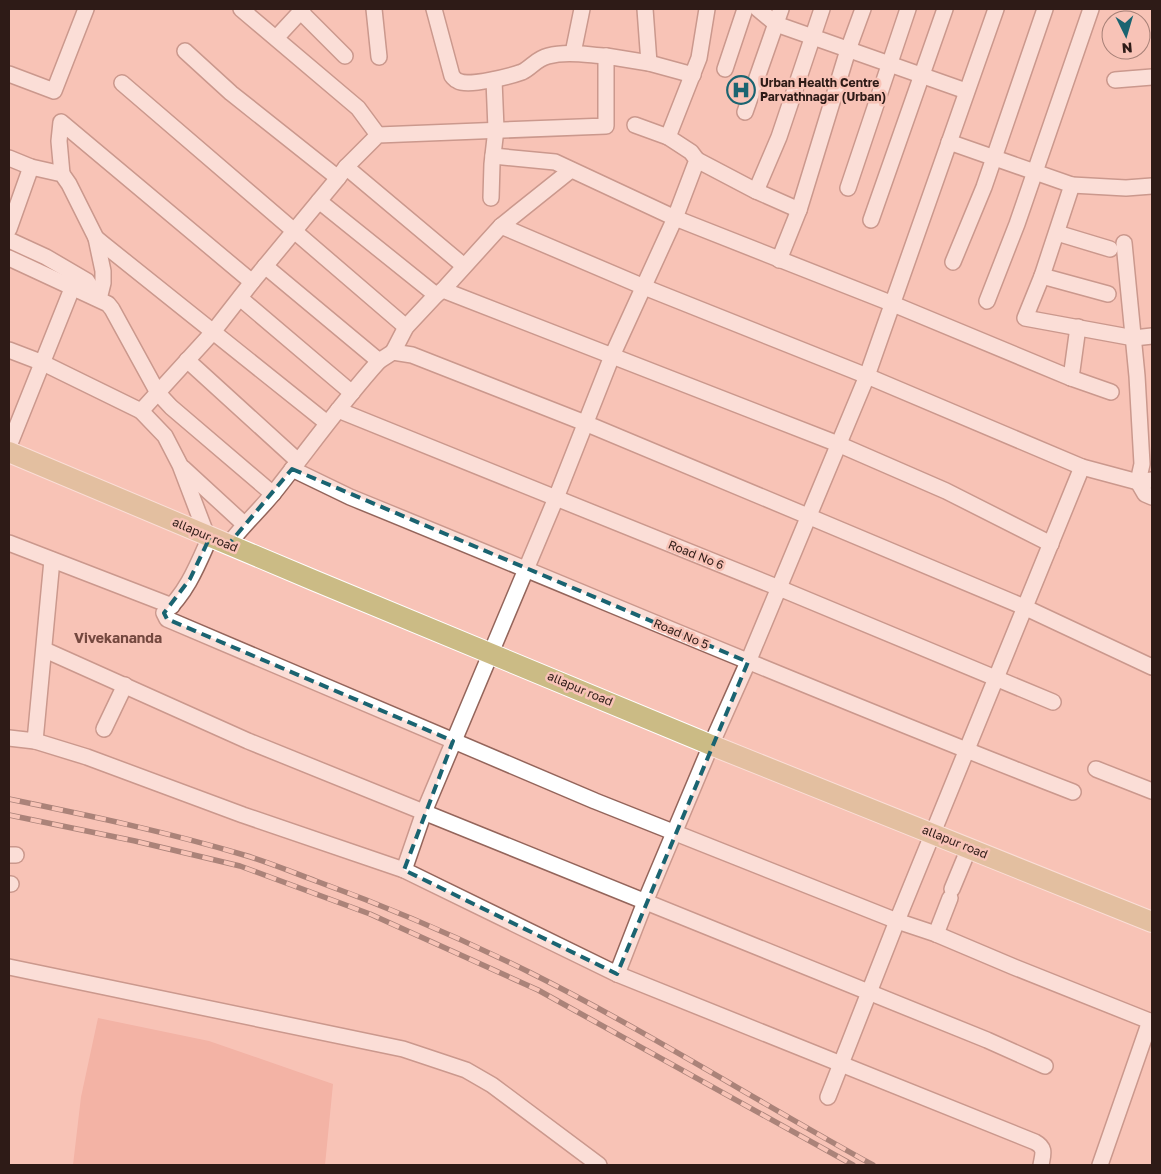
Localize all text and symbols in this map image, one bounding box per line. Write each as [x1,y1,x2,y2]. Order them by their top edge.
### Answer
north arrow [1101,10,1151,60]
text: N [1121,40,1133,57]
hospital icon: Urban Health Centre Parvathnagar (Urban) [726,75,756,105]
place label: Urban Health Centre Parvathnagar (Urban) [760,75,886,104]
street label: allapur road [170,514,240,555]
street label: Road No 6 [666,537,726,573]
street label: Road No 5 [651,615,711,652]
district label: Vivekananda [74,629,162,646]
street label: allapur road [545,668,615,709]
street label: allapur road [920,822,990,862]

